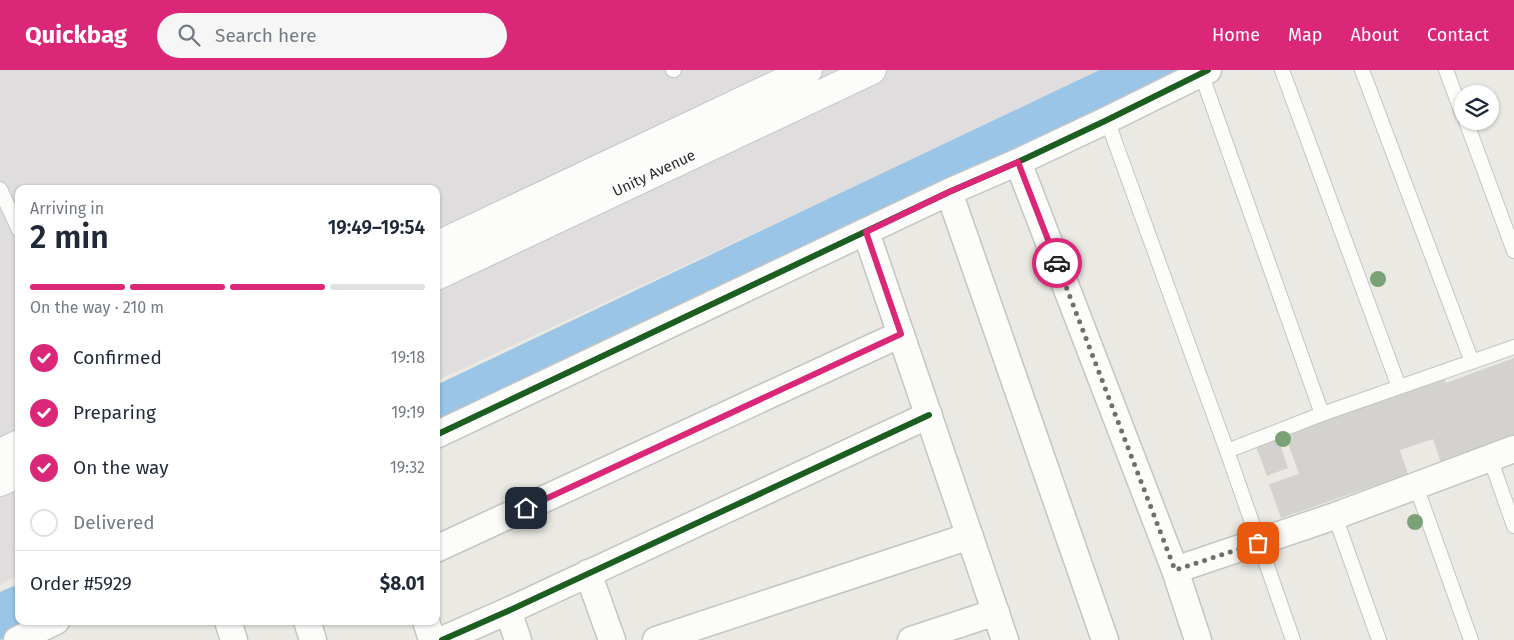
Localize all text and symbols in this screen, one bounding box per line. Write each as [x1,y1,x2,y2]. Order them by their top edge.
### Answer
search box [157,13,507,58]
text: Quickbag [25,21,127,49]
icon: search [175,21,203,49]
text: Search here [215,24,317,47]
text: Home [1212,24,1260,46]
text: Map [1288,24,1322,46]
text: About [1350,24,1399,46]
text: Contact [1427,24,1489,46]
map controls [1454,85,1499,130]
button: layers [1454,85,1499,130]
street label: Unity Avenue [610,146,698,200]
text: Arriving in [30,199,104,218]
text: 19:49–19:54 [328,216,425,239]
text: 2 min [30,218,109,256]
courier [1032,238,1082,288]
icon: car [1043,249,1071,277]
text: On the way · 210 m [30,298,164,317]
icon: check [30,344,58,372]
text: Confirmed [73,346,162,369]
text: 19:18 [391,348,425,367]
icon: check [30,399,58,427]
text: Preparing [73,401,156,424]
text: 19:19 [391,403,425,422]
icon: check [30,454,58,482]
text: On the way [73,456,169,479]
text: 19:32 [390,458,425,477]
pin [505,487,547,529]
icon: home [512,494,540,522]
text: Delivered [73,511,155,534]
pin [1237,522,1279,564]
icon: bag [1244,529,1272,557]
text: Order #5929 [30,572,132,595]
text: $8.01 [380,572,425,595]

